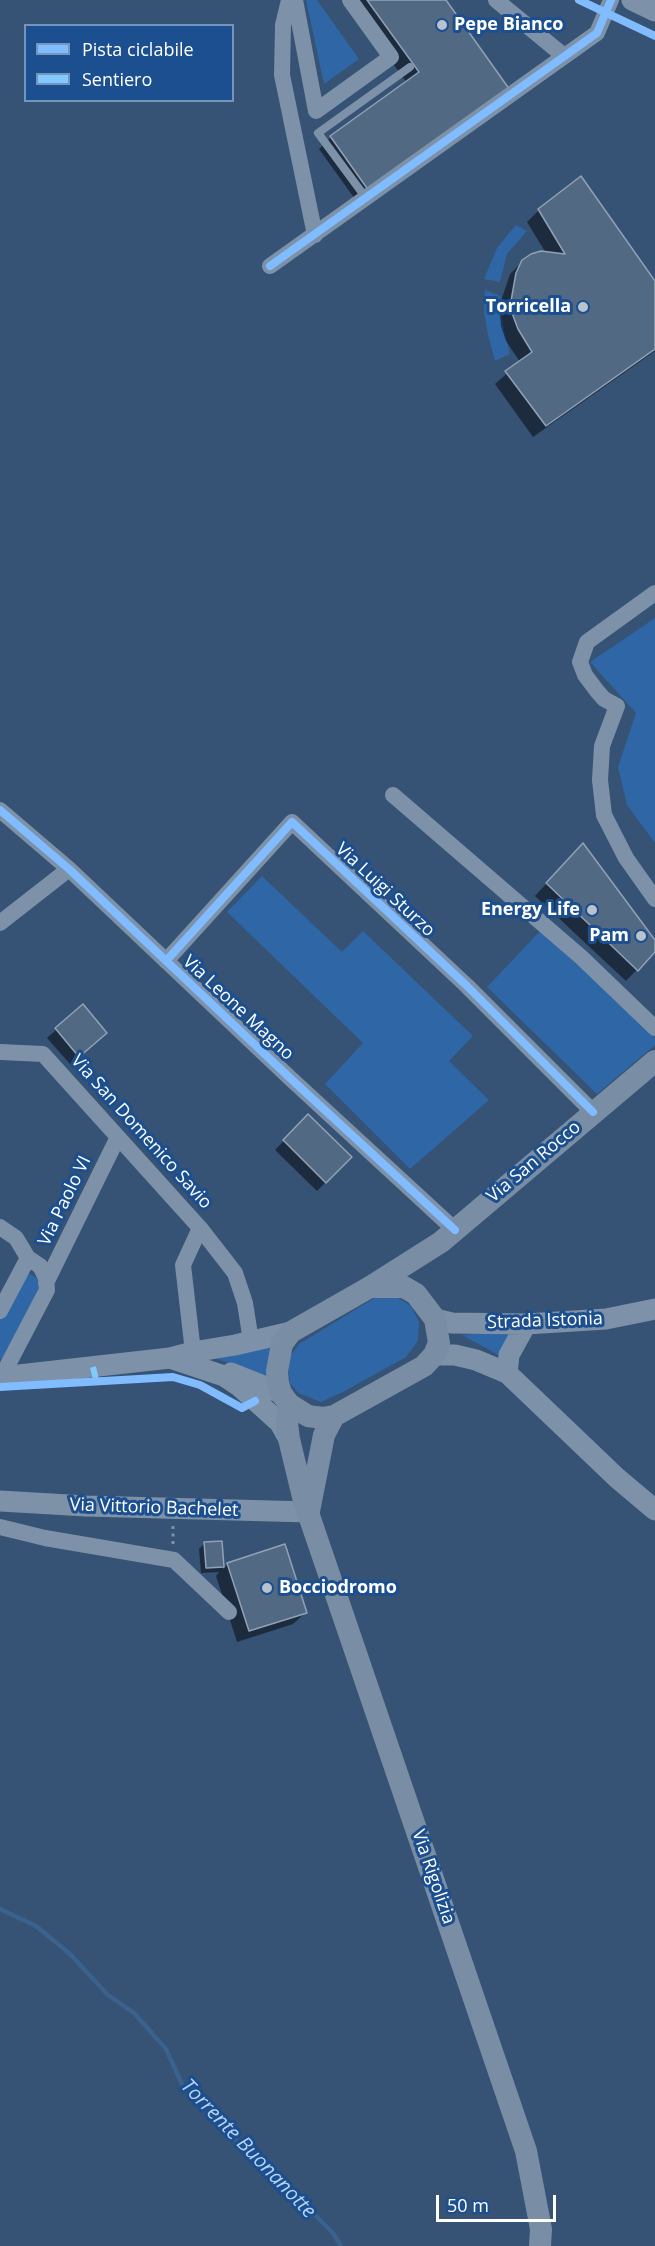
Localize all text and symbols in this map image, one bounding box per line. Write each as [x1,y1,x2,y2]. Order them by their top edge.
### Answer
place label: Pepe Bianco [454,14,563,36]
marker: Pepe Bianco [435,18,449,32]
legend [24,24,234,102]
text: Pista ciclabile [82,37,194,61]
text: Sentiero [82,67,152,91]
place label: Torricella [486,296,571,318]
marker: Torricella [576,300,590,314]
street label: Via Luigi Sturzo [331,838,439,942]
place label: Energy Life [481,899,580,921]
marker: Energy Life [585,903,599,917]
place label: Pam [589,925,629,947]
marker: Pam [634,929,648,943]
street label: Via Leone Magno [178,951,298,1065]
street label: Via San Domenico Savio [66,1050,216,1214]
street label: Via San Rocco [483,1117,585,1207]
street label: Via Paolo VI [34,1152,96,1250]
street label: Strada Istonia [487,1308,603,1334]
street label: Via Vittorio Bachelet [69,1494,239,1522]
place label: Bocciodromo [279,1577,397,1599]
marker: Bocciodromo [260,1581,274,1595]
street label: Via Rigolizia [407,1827,459,1927]
water label: Torrente Buonanotte [176,2075,320,2223]
scale bar [439,2183,559,2221]
text: 50 m [447,2193,489,2217]

